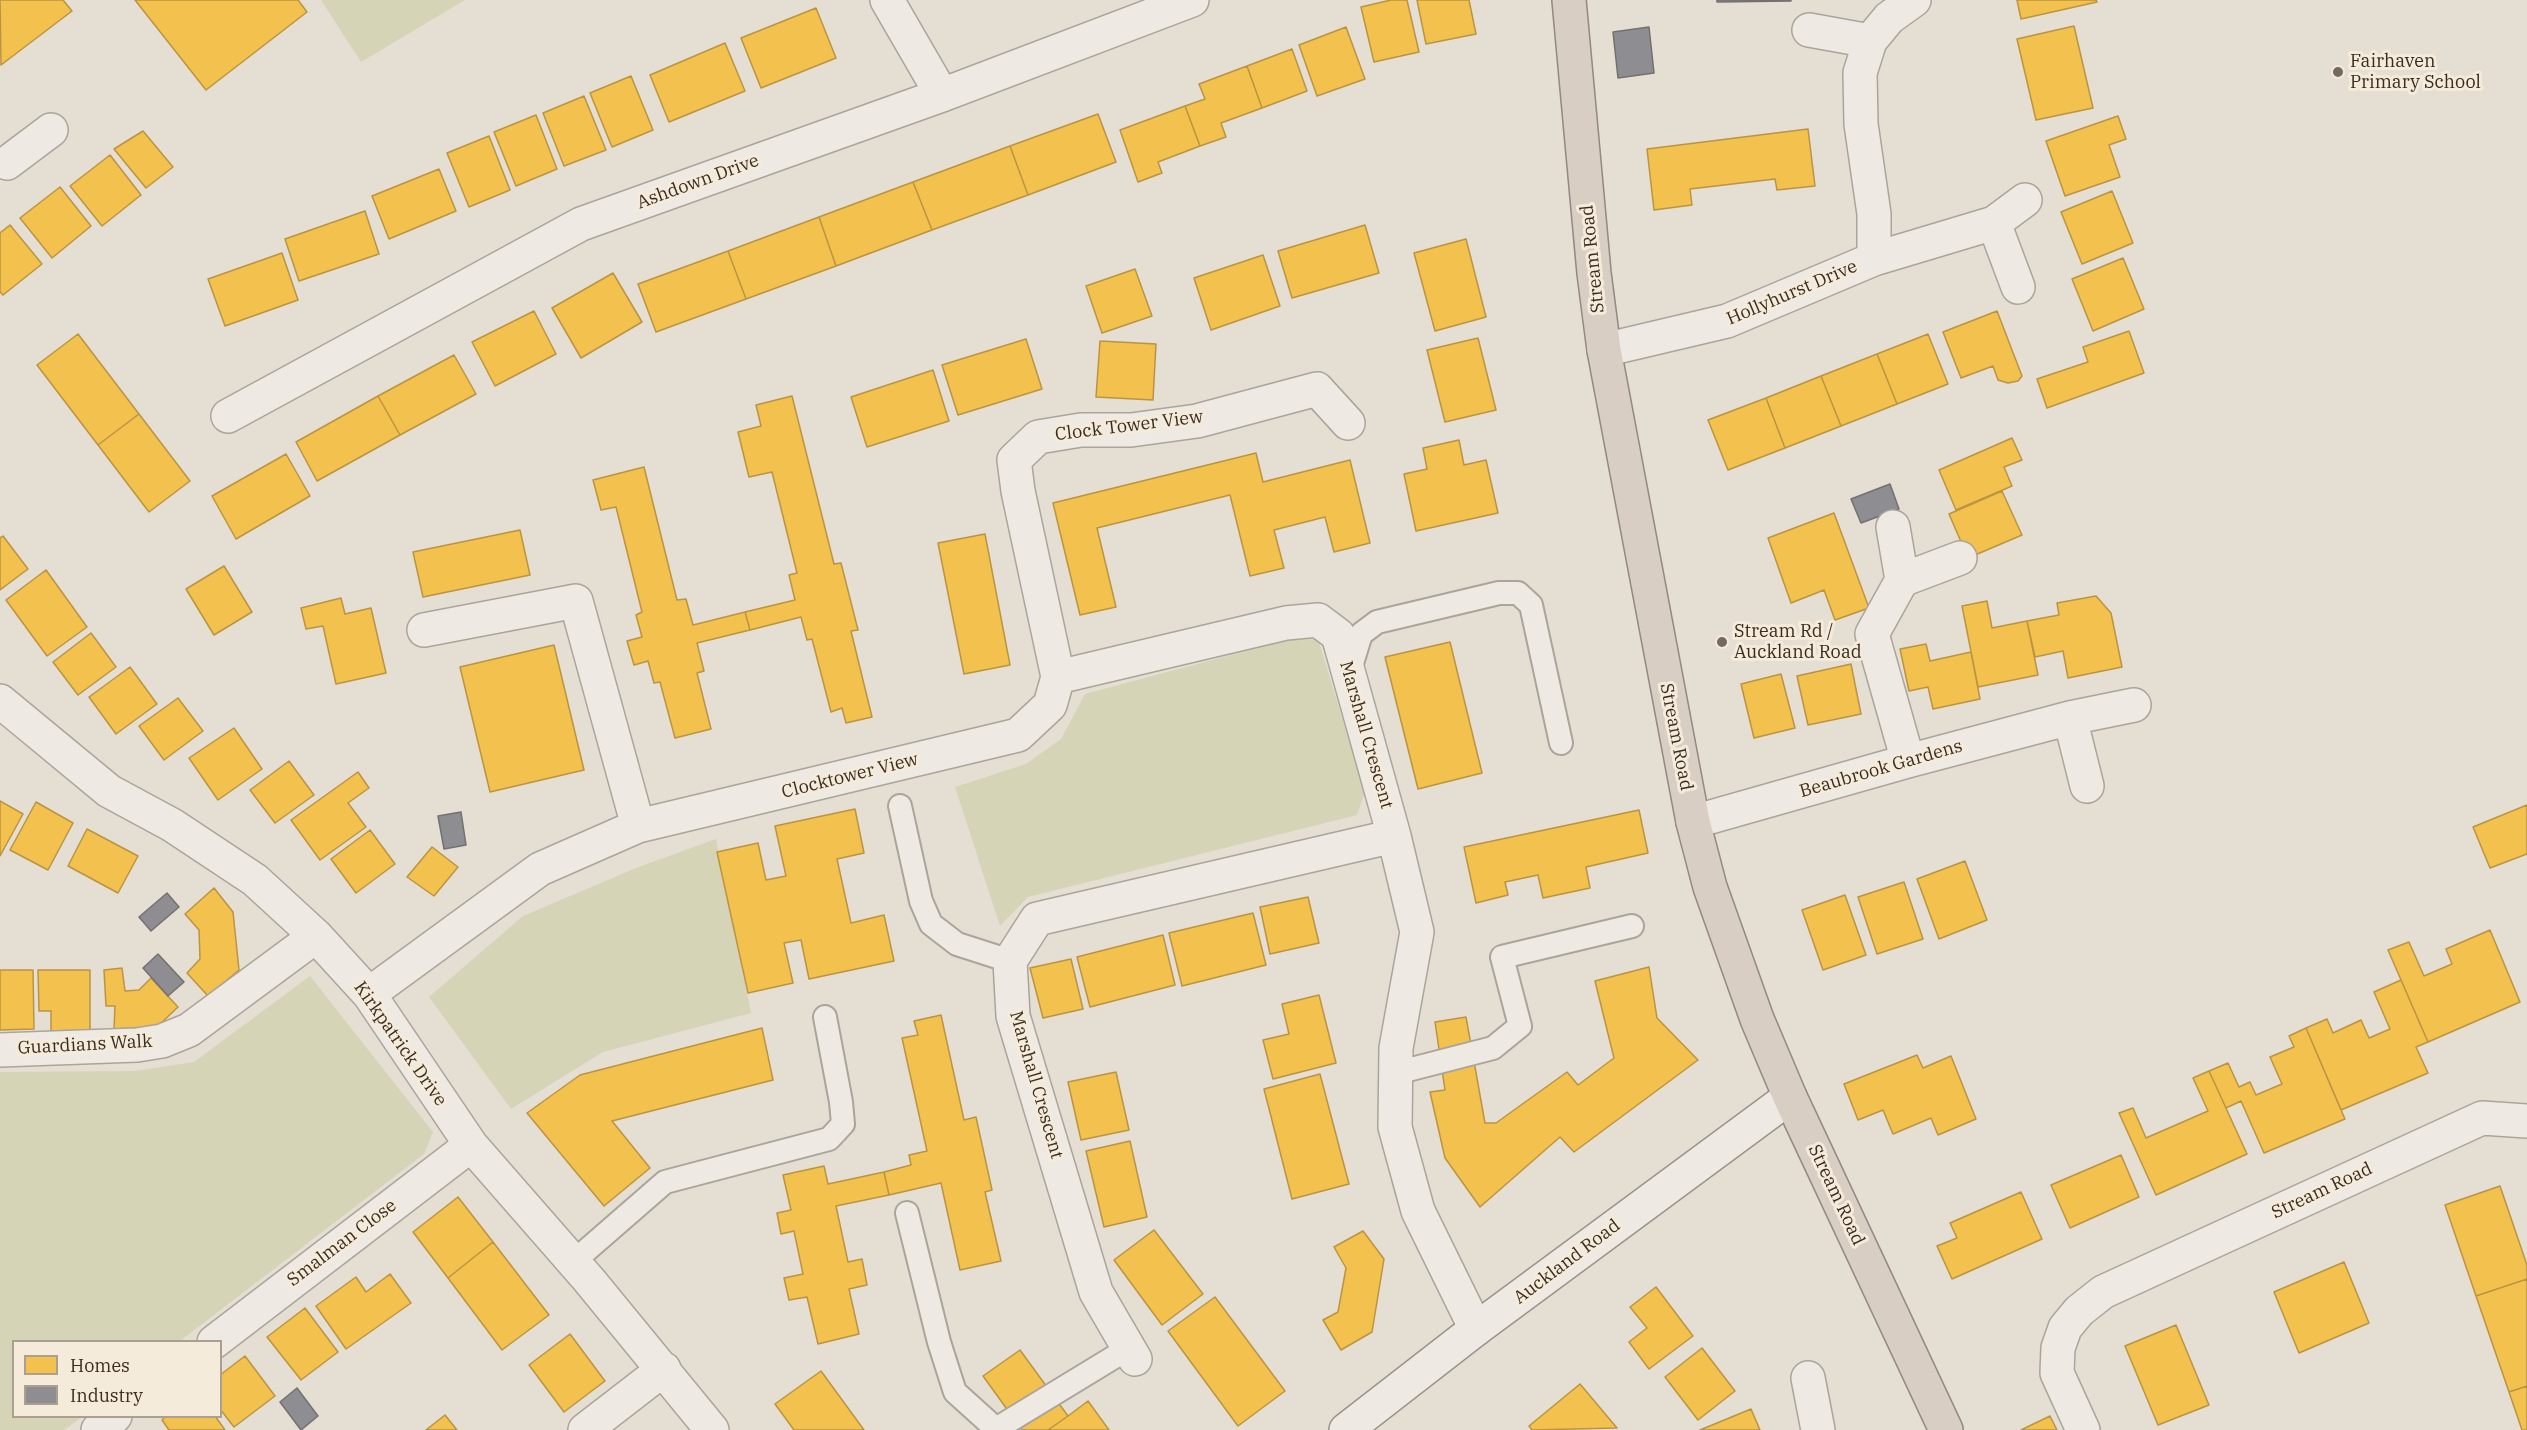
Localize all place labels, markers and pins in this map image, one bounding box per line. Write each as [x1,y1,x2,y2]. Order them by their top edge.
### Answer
place label: Fairhaven Primary School [2350,51,2481,94]
marker: Fairhaven Primary School [2331,65,2345,79]
place label: Stream Rd / Auckland Road [1734,621,1862,664]
marker: Stream Rd / Auckland Road [1715,635,1729,649]

